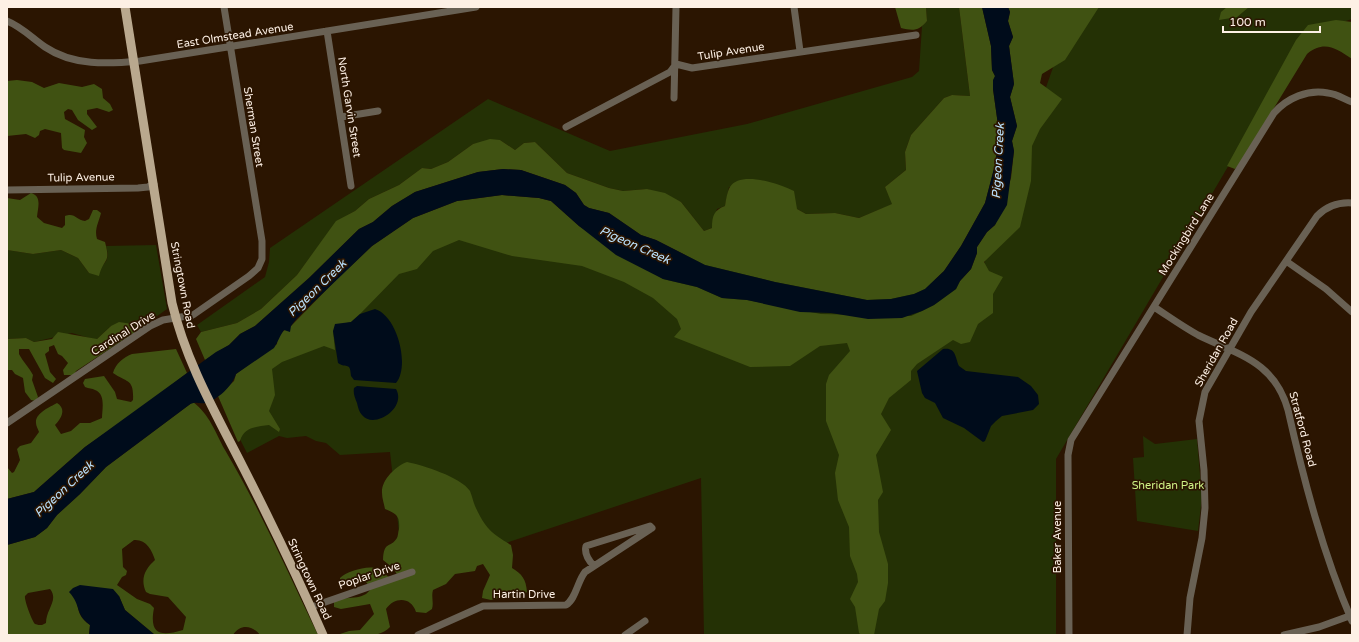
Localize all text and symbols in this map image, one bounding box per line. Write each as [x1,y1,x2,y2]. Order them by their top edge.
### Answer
scale bar [1223,8,1320,34]
text: 100 m [1229,15,1266,29]
street label: East Olmstead Avenue [176,20,294,51]
street label: Tulip Avenue [697,40,765,63]
street label: North Garvin Street [335,56,364,158]
street label: Sherman Street [241,86,266,168]
water label: Pigeon Creek [989,121,1007,199]
street label: Tulip Avenue [47,170,115,185]
street label: Mockingbird Lane [1156,191,1217,278]
water label: Pigeon Creek [598,223,674,267]
street label: Stringtown Road [168,241,197,330]
water label: Pigeon Creek [285,256,350,319]
street label: Cardinal Drive [89,309,158,358]
street label: Sheridan Road [1192,315,1241,389]
street label: Stratford Road [1286,390,1319,468]
water label: Pigeon Creek [31,457,98,520]
park label: Sheridan Park [1132,479,1204,492]
street label: Baker Avenue [1051,501,1064,573]
street label: Stringtown Road [285,537,334,622]
street label: Poplar Drive [337,559,402,592]
street label: Hartin Drive [493,588,555,601]

